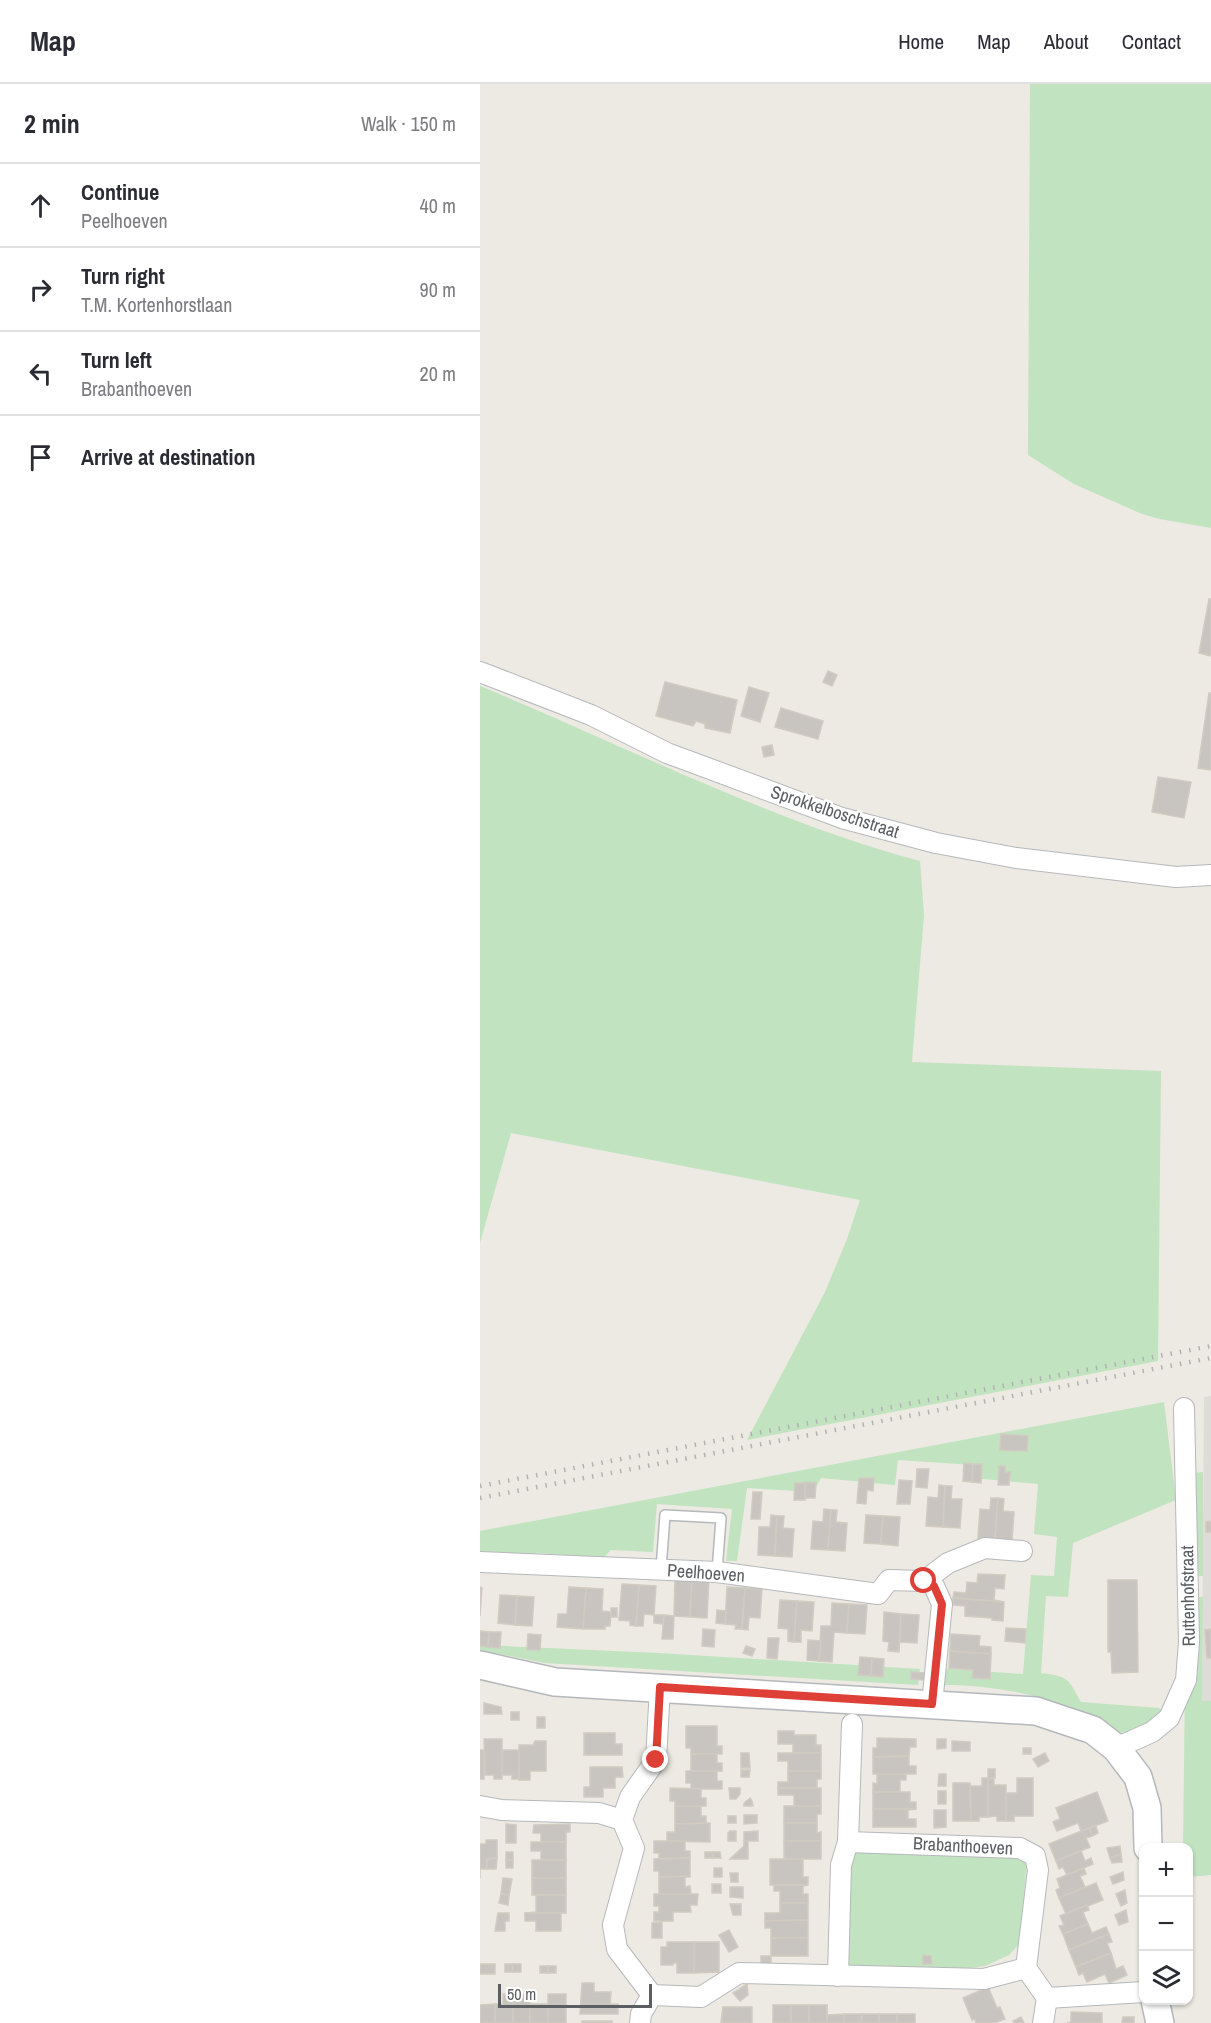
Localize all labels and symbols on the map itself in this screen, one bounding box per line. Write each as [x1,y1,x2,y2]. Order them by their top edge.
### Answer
street label: Sprokkelboschstraat [768,779,903,844]
street label: Ruttenhofstraat [1174,1545,1201,1647]
street label: Peelhoeven [666,1557,746,1588]
route start [910,1567,936,1593]
route end [642,1746,668,1772]
street label: Brabanthoeven [912,1830,1014,1861]
scale bar [498,1981,652,2008]

